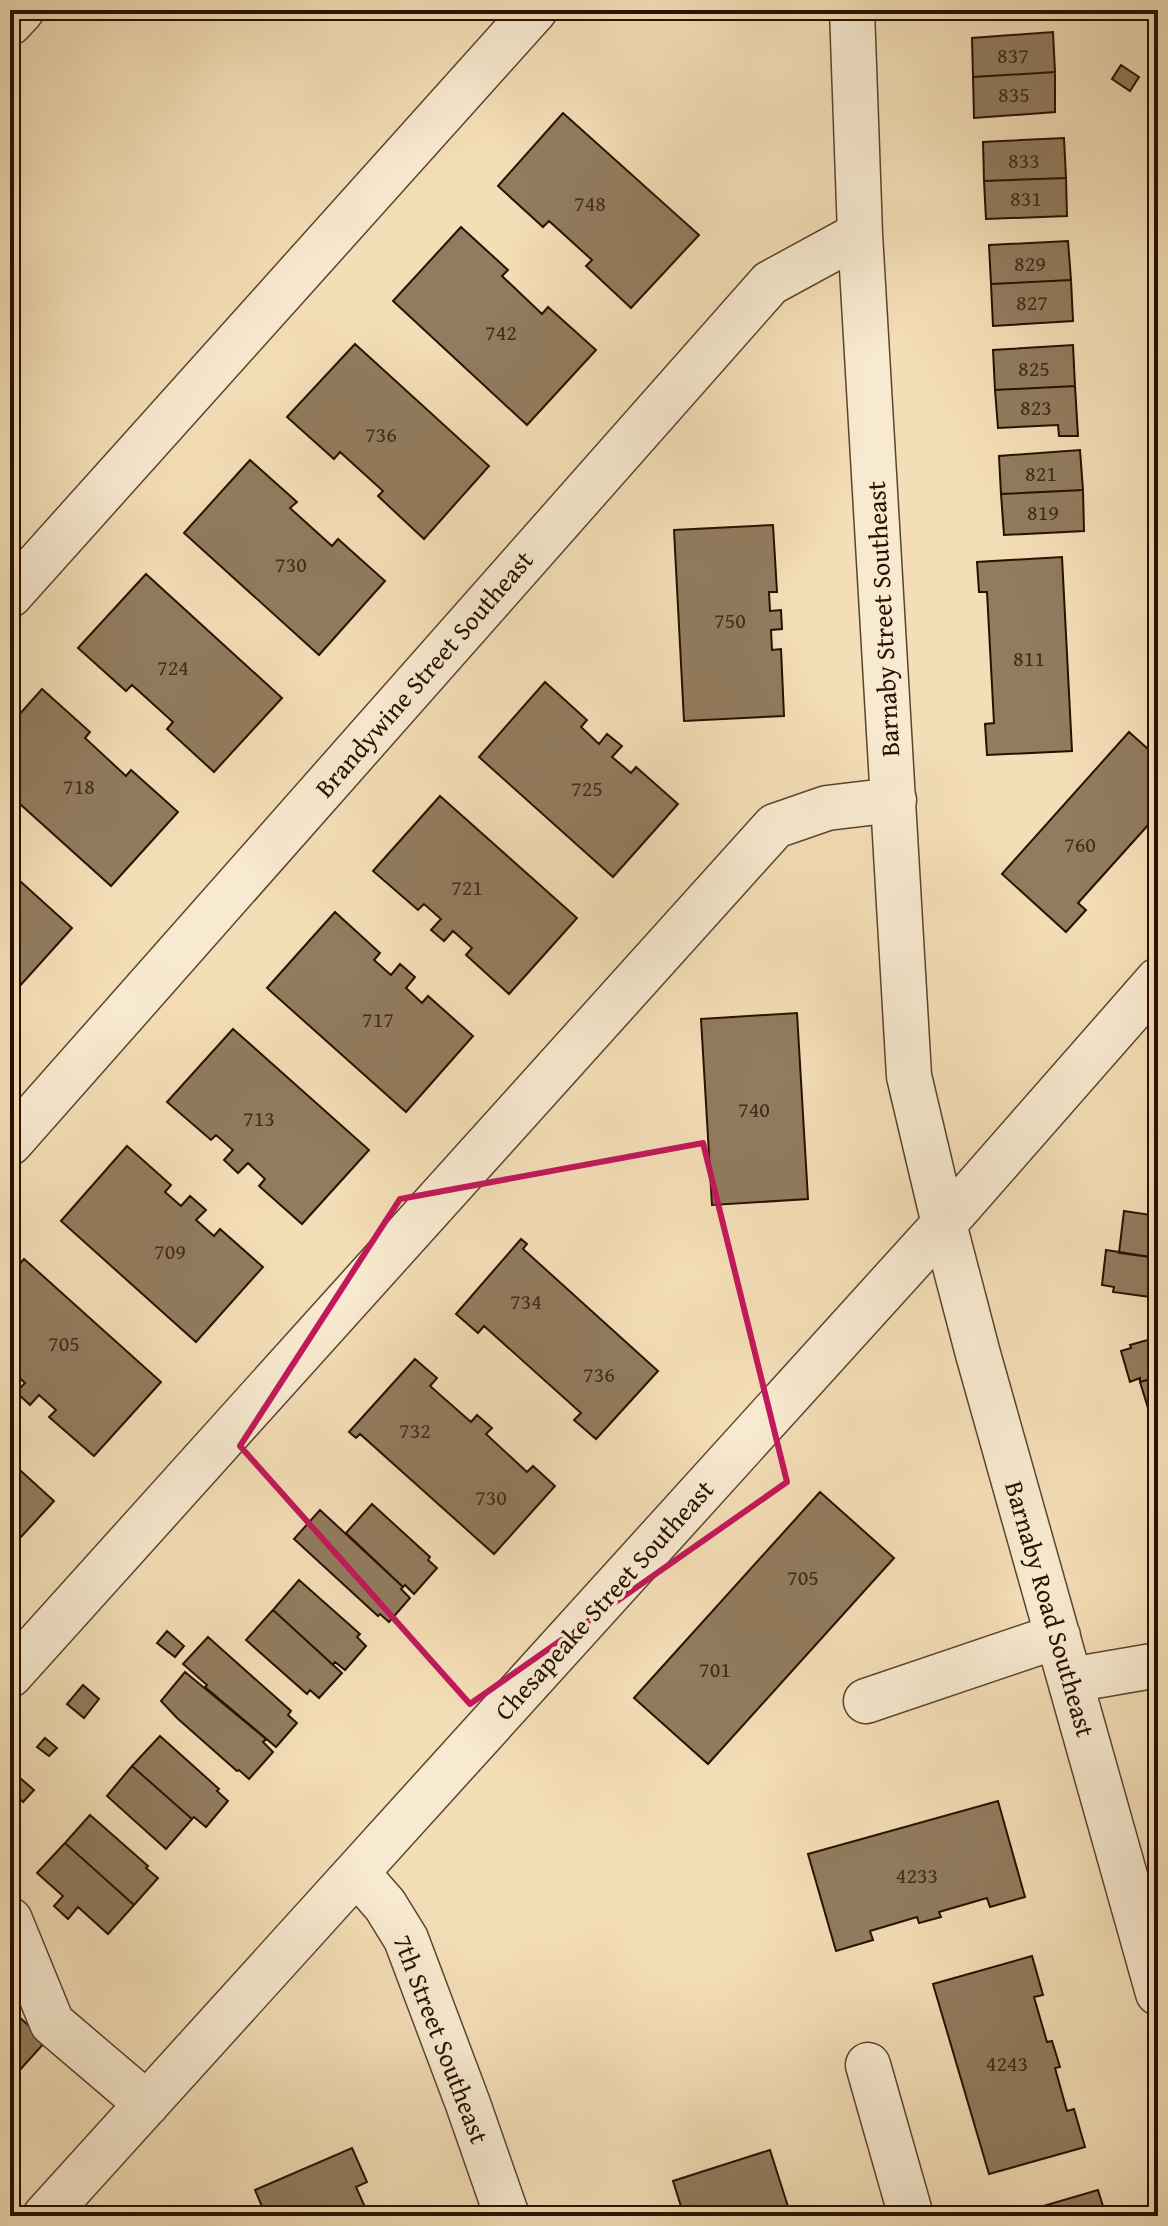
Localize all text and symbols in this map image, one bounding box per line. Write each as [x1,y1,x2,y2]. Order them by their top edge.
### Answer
house number: 837 [997,39,1029,71]
house number: 835 [998,78,1030,110]
house number: 833 [1008,144,1040,176]
house number: 831 [1010,182,1042,214]
house number: 748 [574,187,606,219]
house number: 829 [1014,247,1046,279]
house number: 827 [1016,286,1048,318]
house number: 742 [485,316,517,348]
house number: 825 [1018,352,1050,384]
house number: 823 [1020,391,1052,423]
house number: 736 [365,418,397,450]
house number: 821 [1025,457,1057,489]
street label: Barnaby Street Southeast [856,480,909,758]
house number: 819 [1027,496,1059,528]
street label: Brandywine Street Southeast [305,541,542,806]
house number: 730 [275,548,307,580]
house number: 750 [714,604,746,636]
house number: 811 [1013,642,1045,674]
house number: 724 [157,651,189,683]
house number: 718 [63,770,95,802]
house number: 725 [571,772,603,804]
house number: 760 [1064,828,1096,860]
house number: 721 [451,871,483,903]
house number: 717 [362,1003,394,1035]
house number: 740 [738,1093,770,1125]
house number: 713 [243,1102,275,1134]
house number: 709 [154,1235,186,1267]
house number: 734 [510,1285,542,1317]
house number: 705 [48,1327,80,1359]
house number: 736 [583,1358,615,1390]
house number: 732 [399,1414,431,1446]
street label: Chesapeake Street Southeast [485,1471,722,1729]
street label: Barnaby Road Southeast [995,1476,1106,1741]
house number: 730 [475,1481,507,1513]
house number: 705 [787,1561,819,1593]
house number: 701 [699,1653,731,1685]
house number: 4233 [896,1859,938,1891]
street label: 7th Street Southeast [384,1929,499,2149]
house number: 4243 [986,2047,1028,2079]

